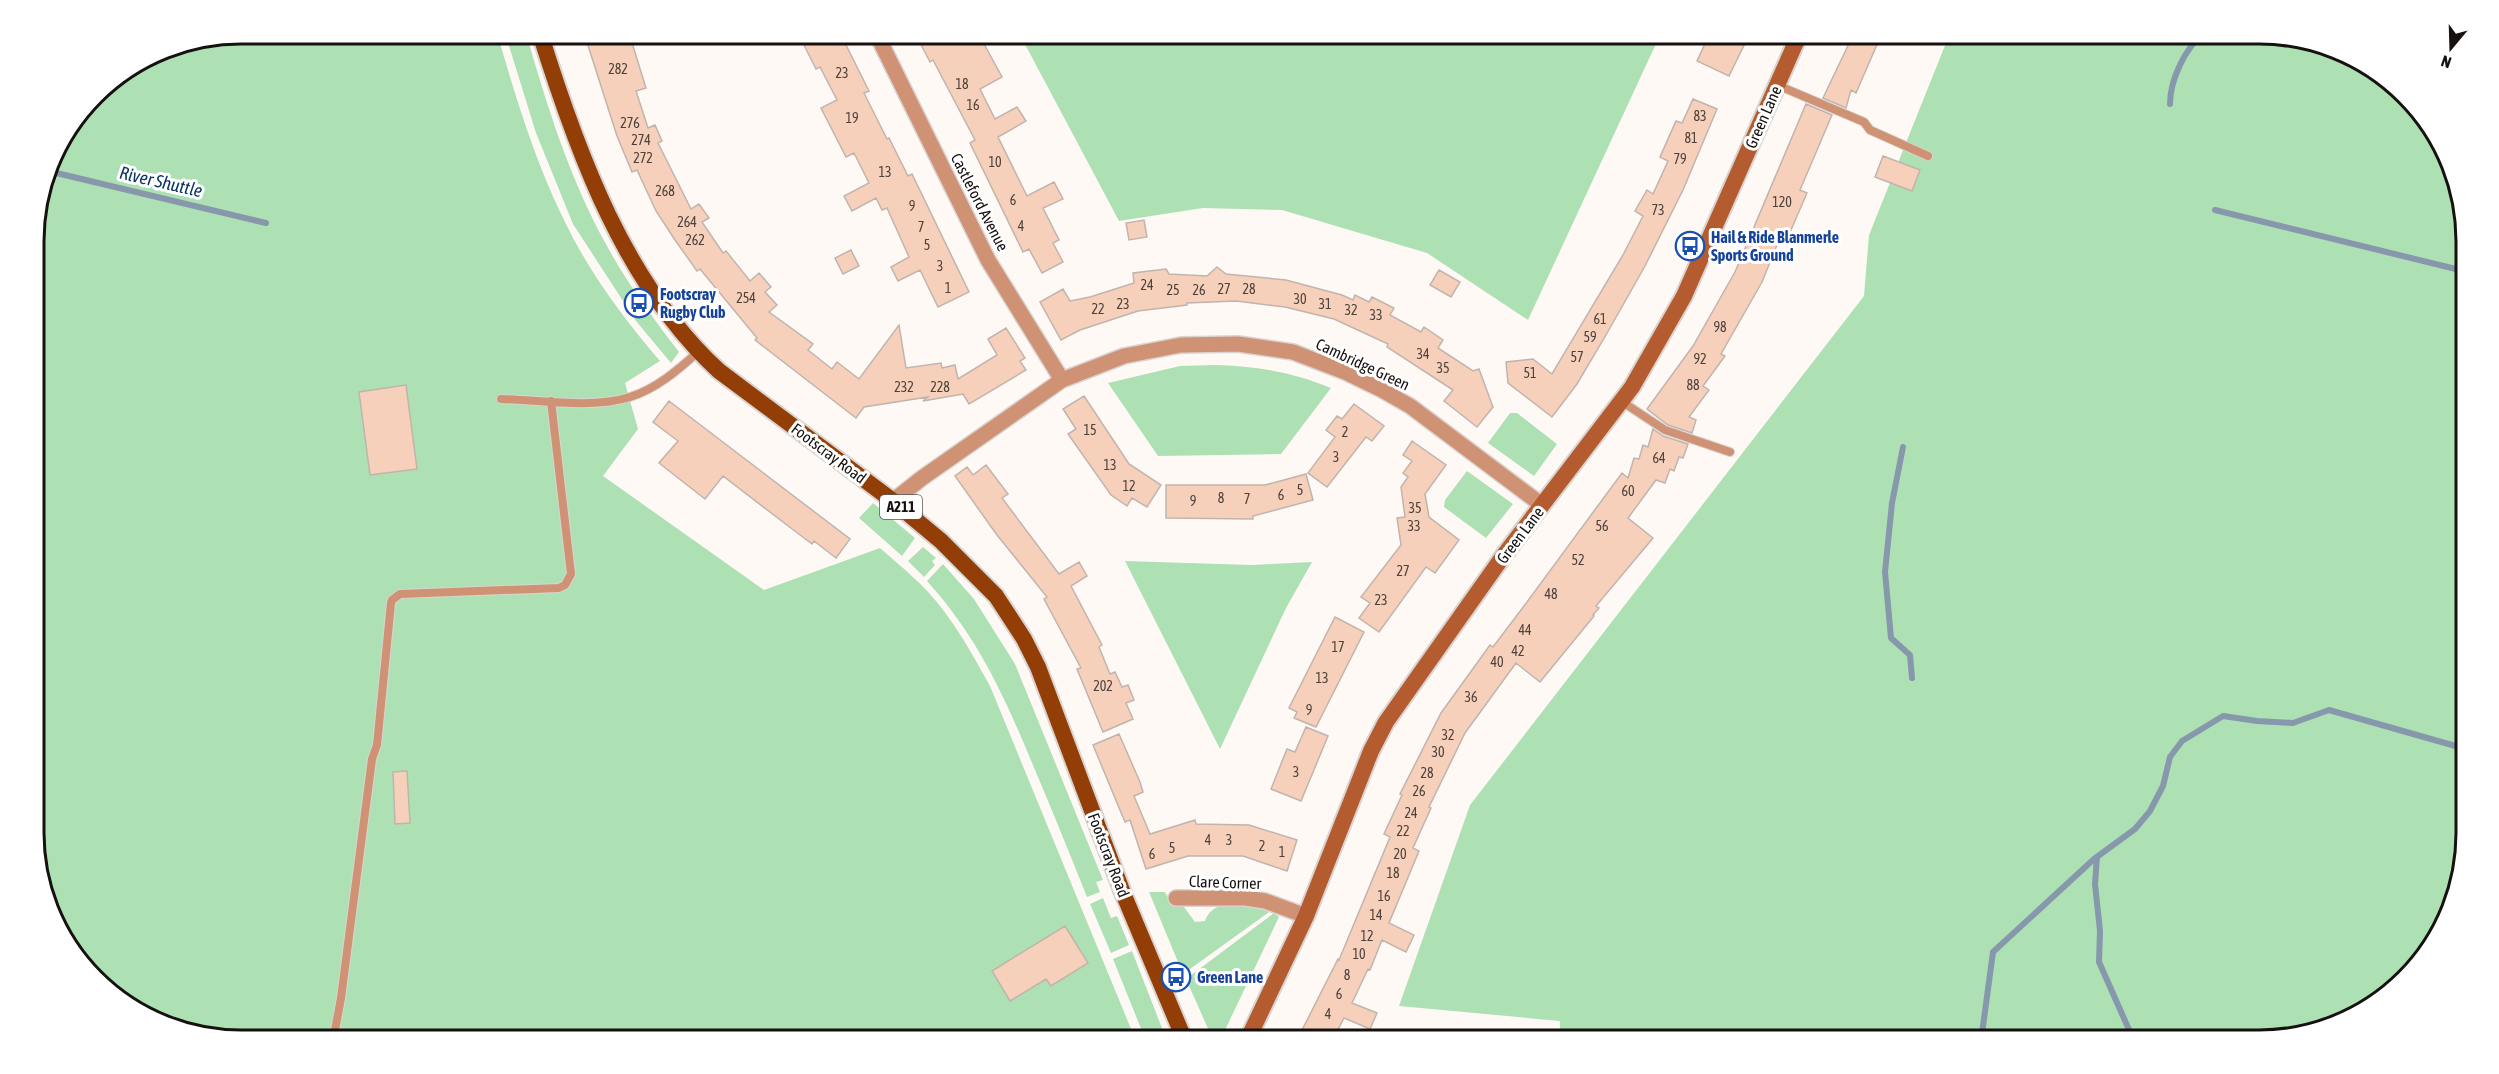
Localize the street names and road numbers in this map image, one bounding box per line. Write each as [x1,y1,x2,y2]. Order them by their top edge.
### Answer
street label: Green Lane [1741,83,1785,151]
street label: Castleford Avenue [948,150,1012,254]
street label: Cambridge Green [1313,334,1413,394]
street label: Footscray Road [788,419,870,488]
road number: A211 [880,495,922,519]
street label: Green Lane [1493,503,1547,567]
street label: Footscray Road [1084,810,1133,900]
street label: Clare Corner [1189,872,1262,892]

